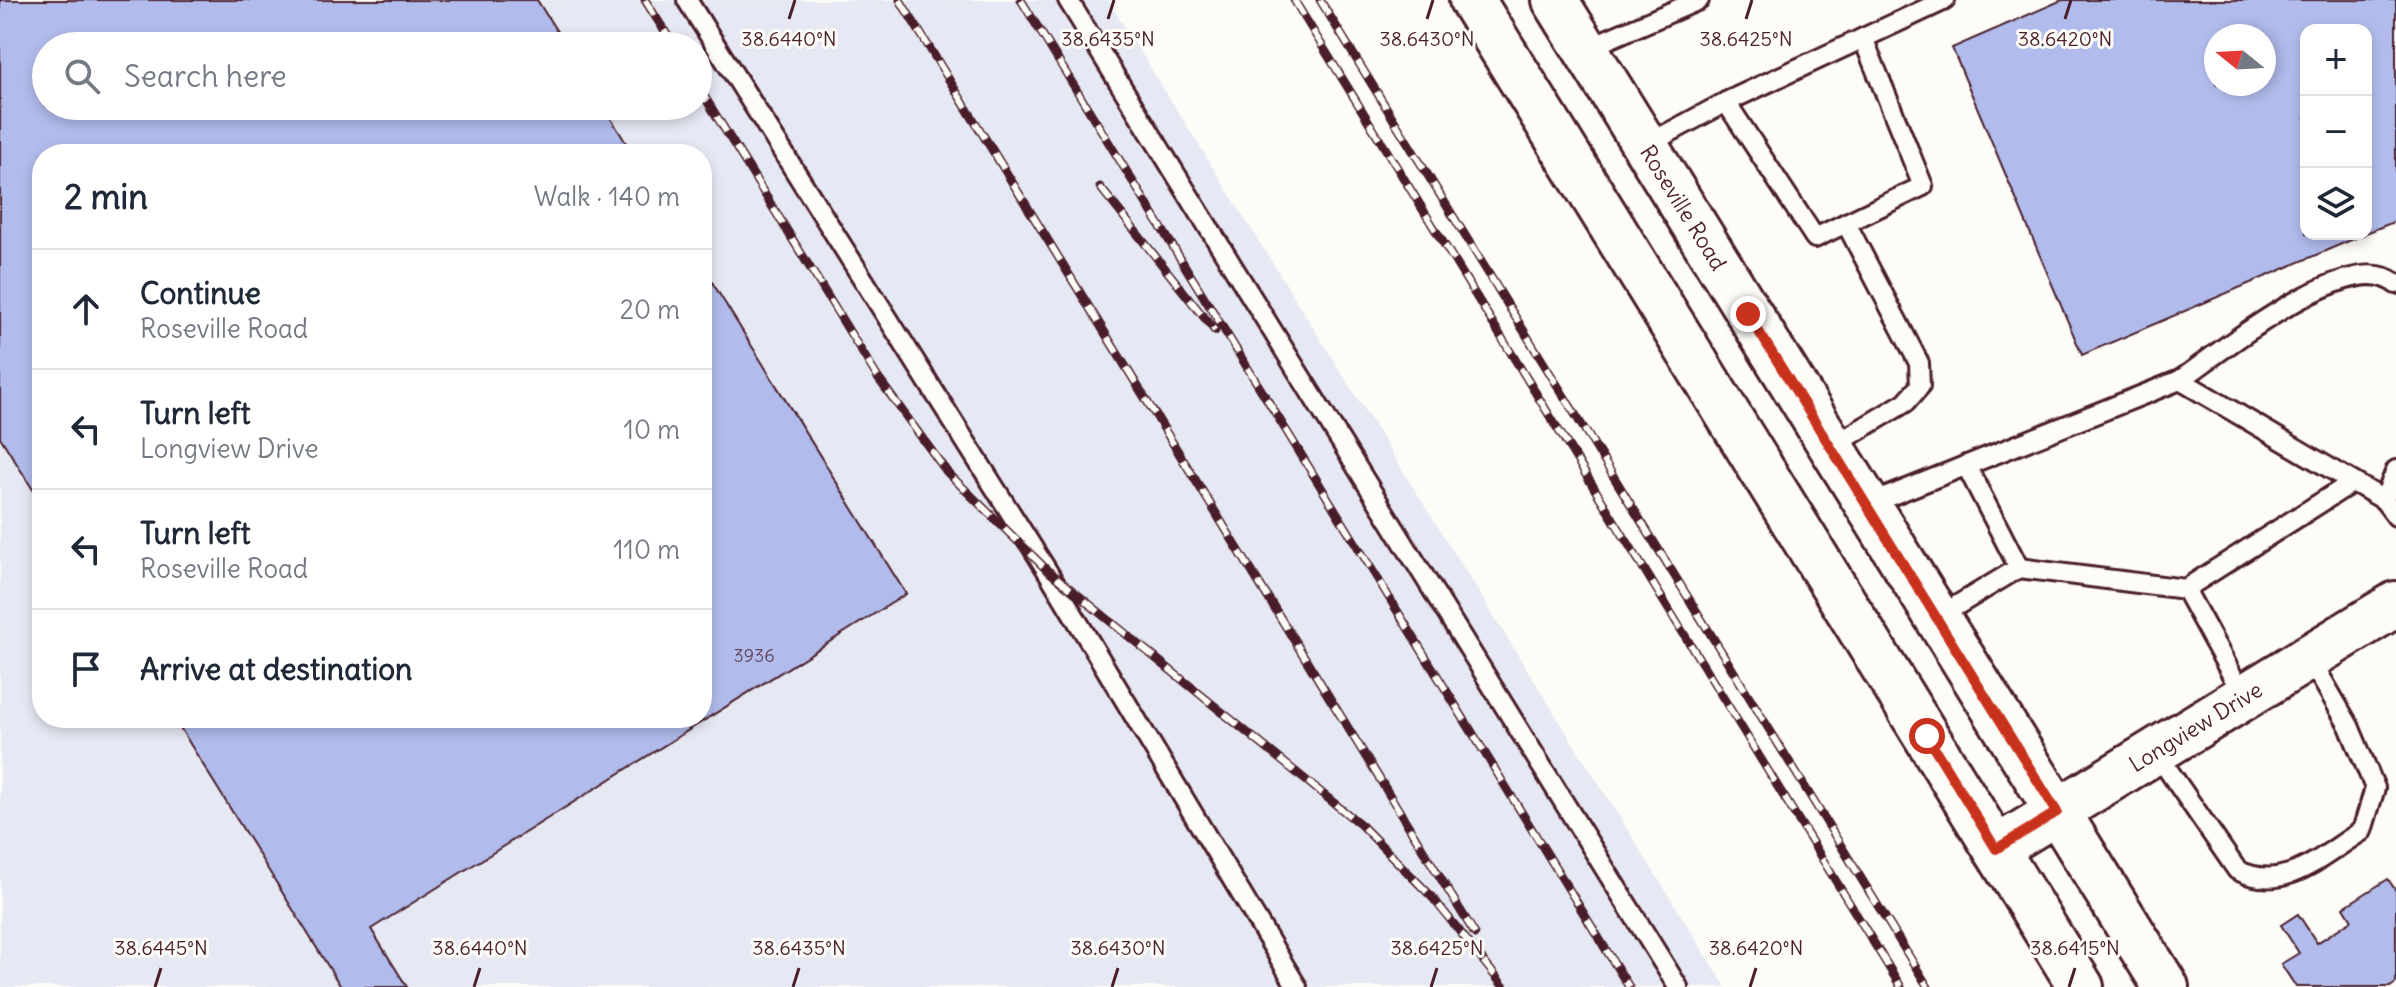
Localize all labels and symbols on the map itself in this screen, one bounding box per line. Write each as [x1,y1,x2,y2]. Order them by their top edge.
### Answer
north arrow [2204,24,2276,96]
text: 38.6440°N [741,26,837,51]
text: 38.6435°N [1061,26,1155,51]
text: 38.6430°N [1379,26,1475,51]
text: 38.6425°N [1699,26,1793,51]
text: 38.6420°N [2018,26,2112,51]
street label: Roseville Road [1634,140,1733,275]
route end [1730,296,1766,332]
house number: 3936 [733,644,775,667]
street label: Longview Drive [2124,675,2267,778]
route start [1909,718,1945,754]
text: 38.6445°N [114,935,208,960]
text: 38.6440°N [432,935,528,960]
text: 38.6435°N [752,935,846,960]
text: 38.6430°N [1070,935,1166,960]
text: 38.6425°N [1390,935,1484,960]
text: 38.6420°N [1709,935,1803,960]
text: 38.6415°N [2030,935,2120,960]

